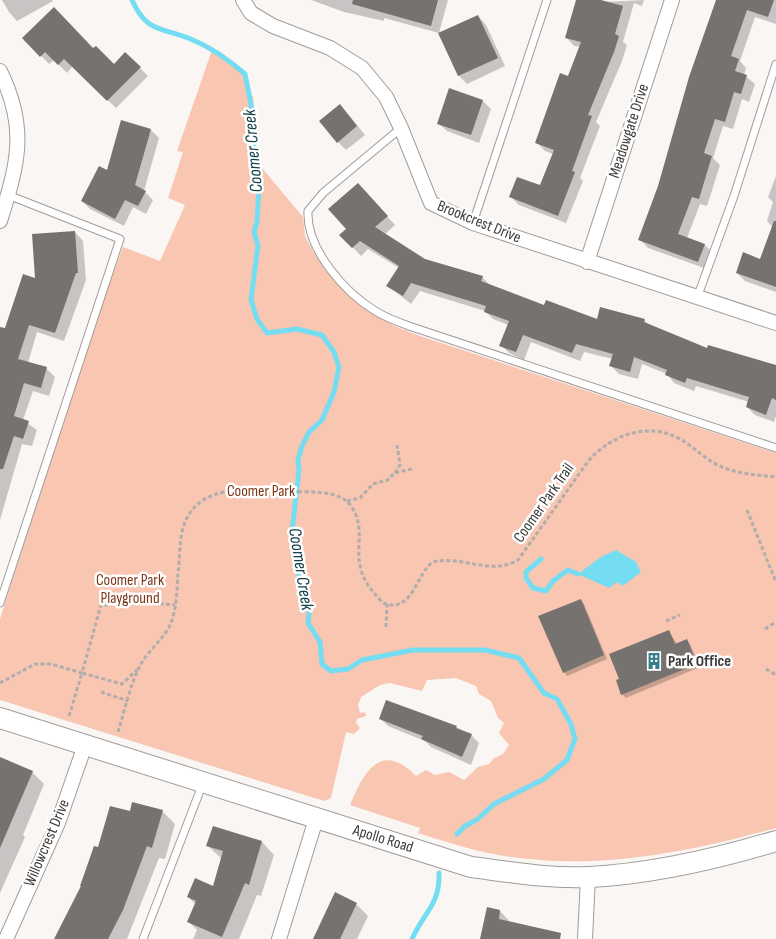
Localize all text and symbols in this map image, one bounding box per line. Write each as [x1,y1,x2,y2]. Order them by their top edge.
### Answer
street label: Meadowgate Drive [605,81,653,181]
water label: Coomer Creek [239,107,267,193]
street label: Brookcrest Drive [434,197,524,247]
street label: Coomer Park Trail [510,460,578,546]
park label: Coomer Park [227,482,295,501]
water label: Coomer Creek [284,526,318,613]
park label: Coomer Park Playground [96,571,164,608]
building icon: Park Office [644,651,664,671]
place label: Park Office [668,652,731,671]
street label: Willowcrest Drive [20,796,74,890]
street label: Apollo Road [350,821,416,857]

